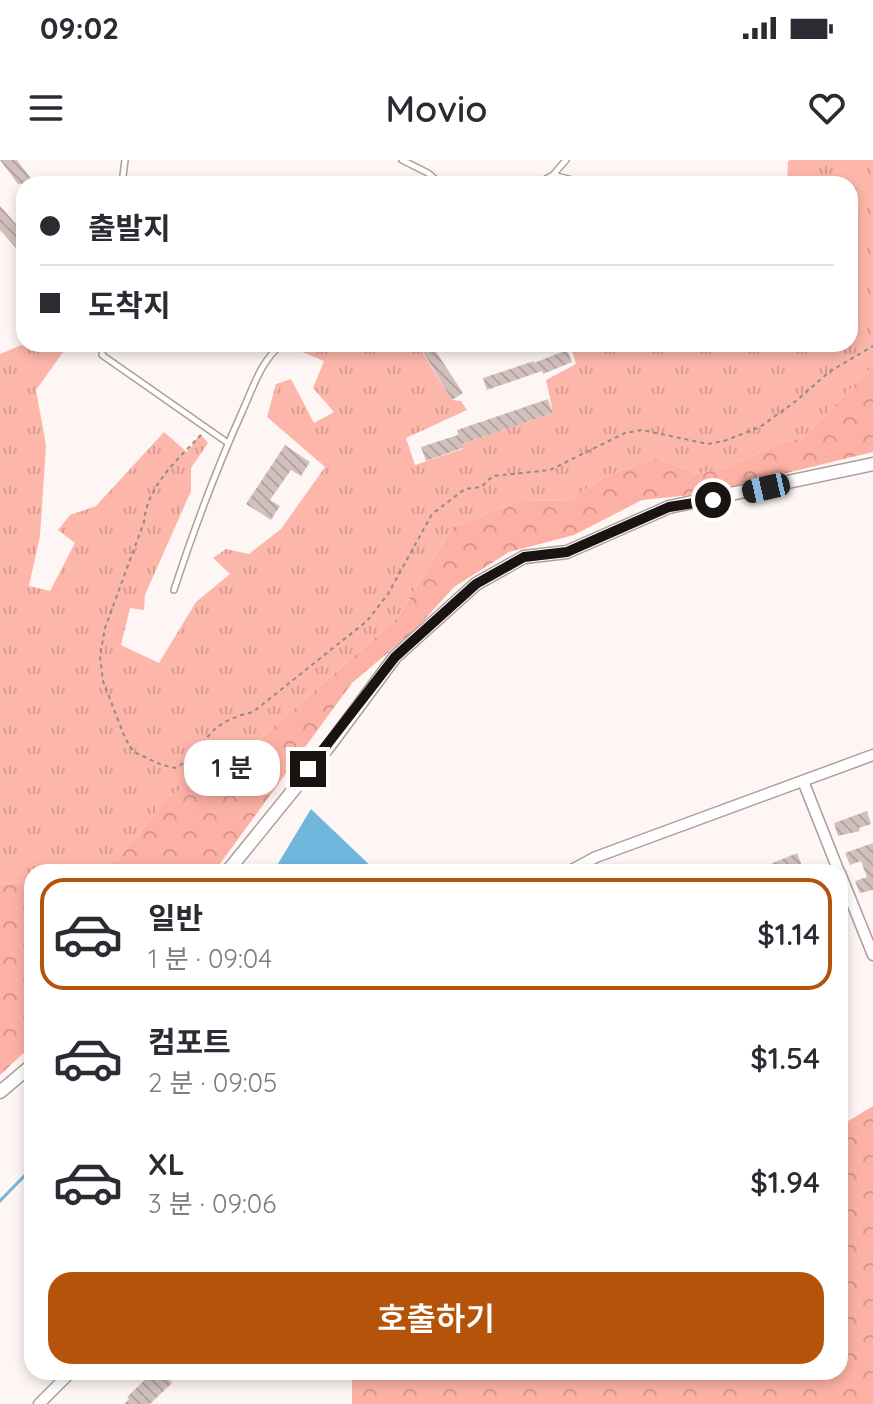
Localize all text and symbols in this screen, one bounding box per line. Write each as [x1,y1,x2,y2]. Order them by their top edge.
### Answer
text: 09:02 [40,9,119,47]
icon: menu [24,86,68,130]
text: Movio [386,86,487,131]
icon: heart [805,86,849,130]
text: 출발지 [88,209,171,247]
text: 도착지 [88,286,171,324]
car [740,471,792,505]
route start [695,482,731,518]
callout: 1 분 [184,741,280,797]
text: 1 분 [211,751,253,784]
route end [290,751,326,787]
icon: car [52,898,124,970]
text: 일반 [148,899,203,937]
text: $1.14 [757,915,820,953]
text: 1 분 · 09:04 [148,942,272,975]
icon: car [52,1022,124,1094]
text: 컴포트 [148,1023,231,1061]
text: $1.54 [750,1039,820,1077]
text: 2 분 · 09:05 [148,1066,277,1099]
text: XL [148,1145,185,1183]
icon: car [52,1146,124,1218]
text: $1.94 [750,1163,820,1201]
text: 3 분 · 09:06 [148,1187,276,1220]
button: 호출하기 [48,1272,824,1364]

